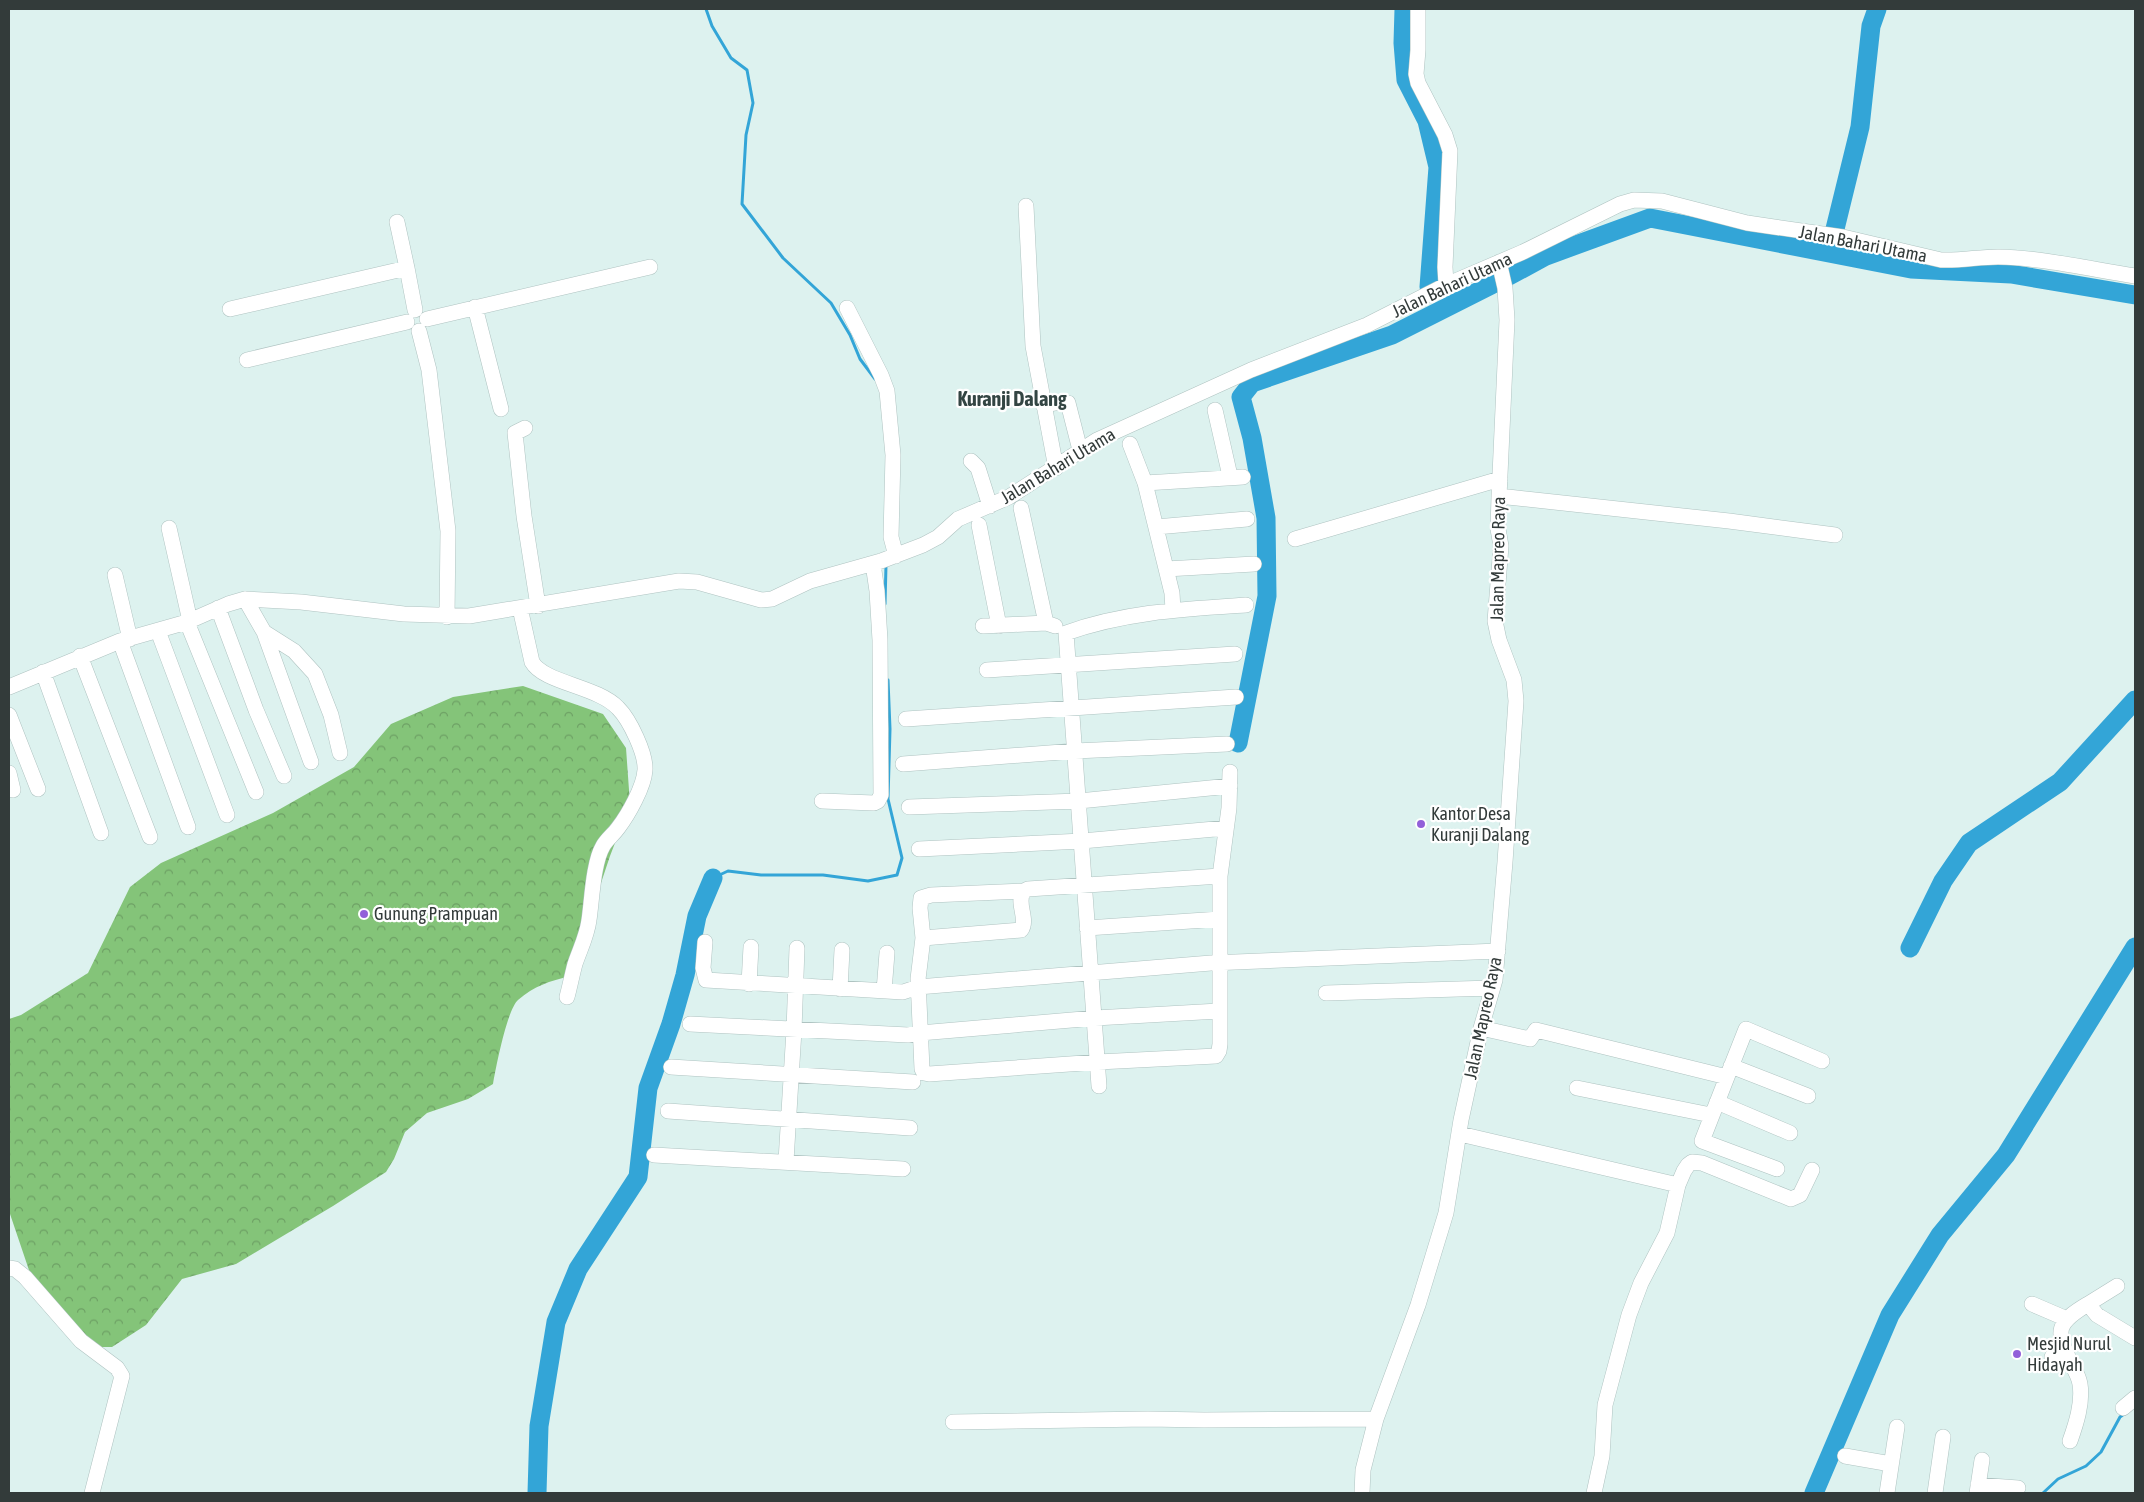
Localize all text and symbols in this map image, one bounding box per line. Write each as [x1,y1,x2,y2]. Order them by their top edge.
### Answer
street label: Jalan Bahari Utama [1797,221,1929,266]
street label: Jalan Bahari Utama [1388,248,1515,322]
district label: Kuranji Dalang [957,387,1067,410]
street label: Jalan Bahari Utama [997,423,1119,508]
street label: Jalan Mapreo Raya [1486,496,1509,622]
place label: Kantor Desa Kuranji Dalang [1431,803,1529,845]
marker: Kantor Desa Kuranji Dalang [1415,818,1427,830]
place label: Gunung Prampuan [374,903,498,924]
marker: Gunung Prampuan [358,908,370,920]
street label: Jalan Mapreo Raya [1459,955,1506,1081]
place label: Mesjid Nurul Hidayah [2027,1333,2111,1375]
marker: Mesjid Nurul Hidayah [2011,1348,2023,1360]

